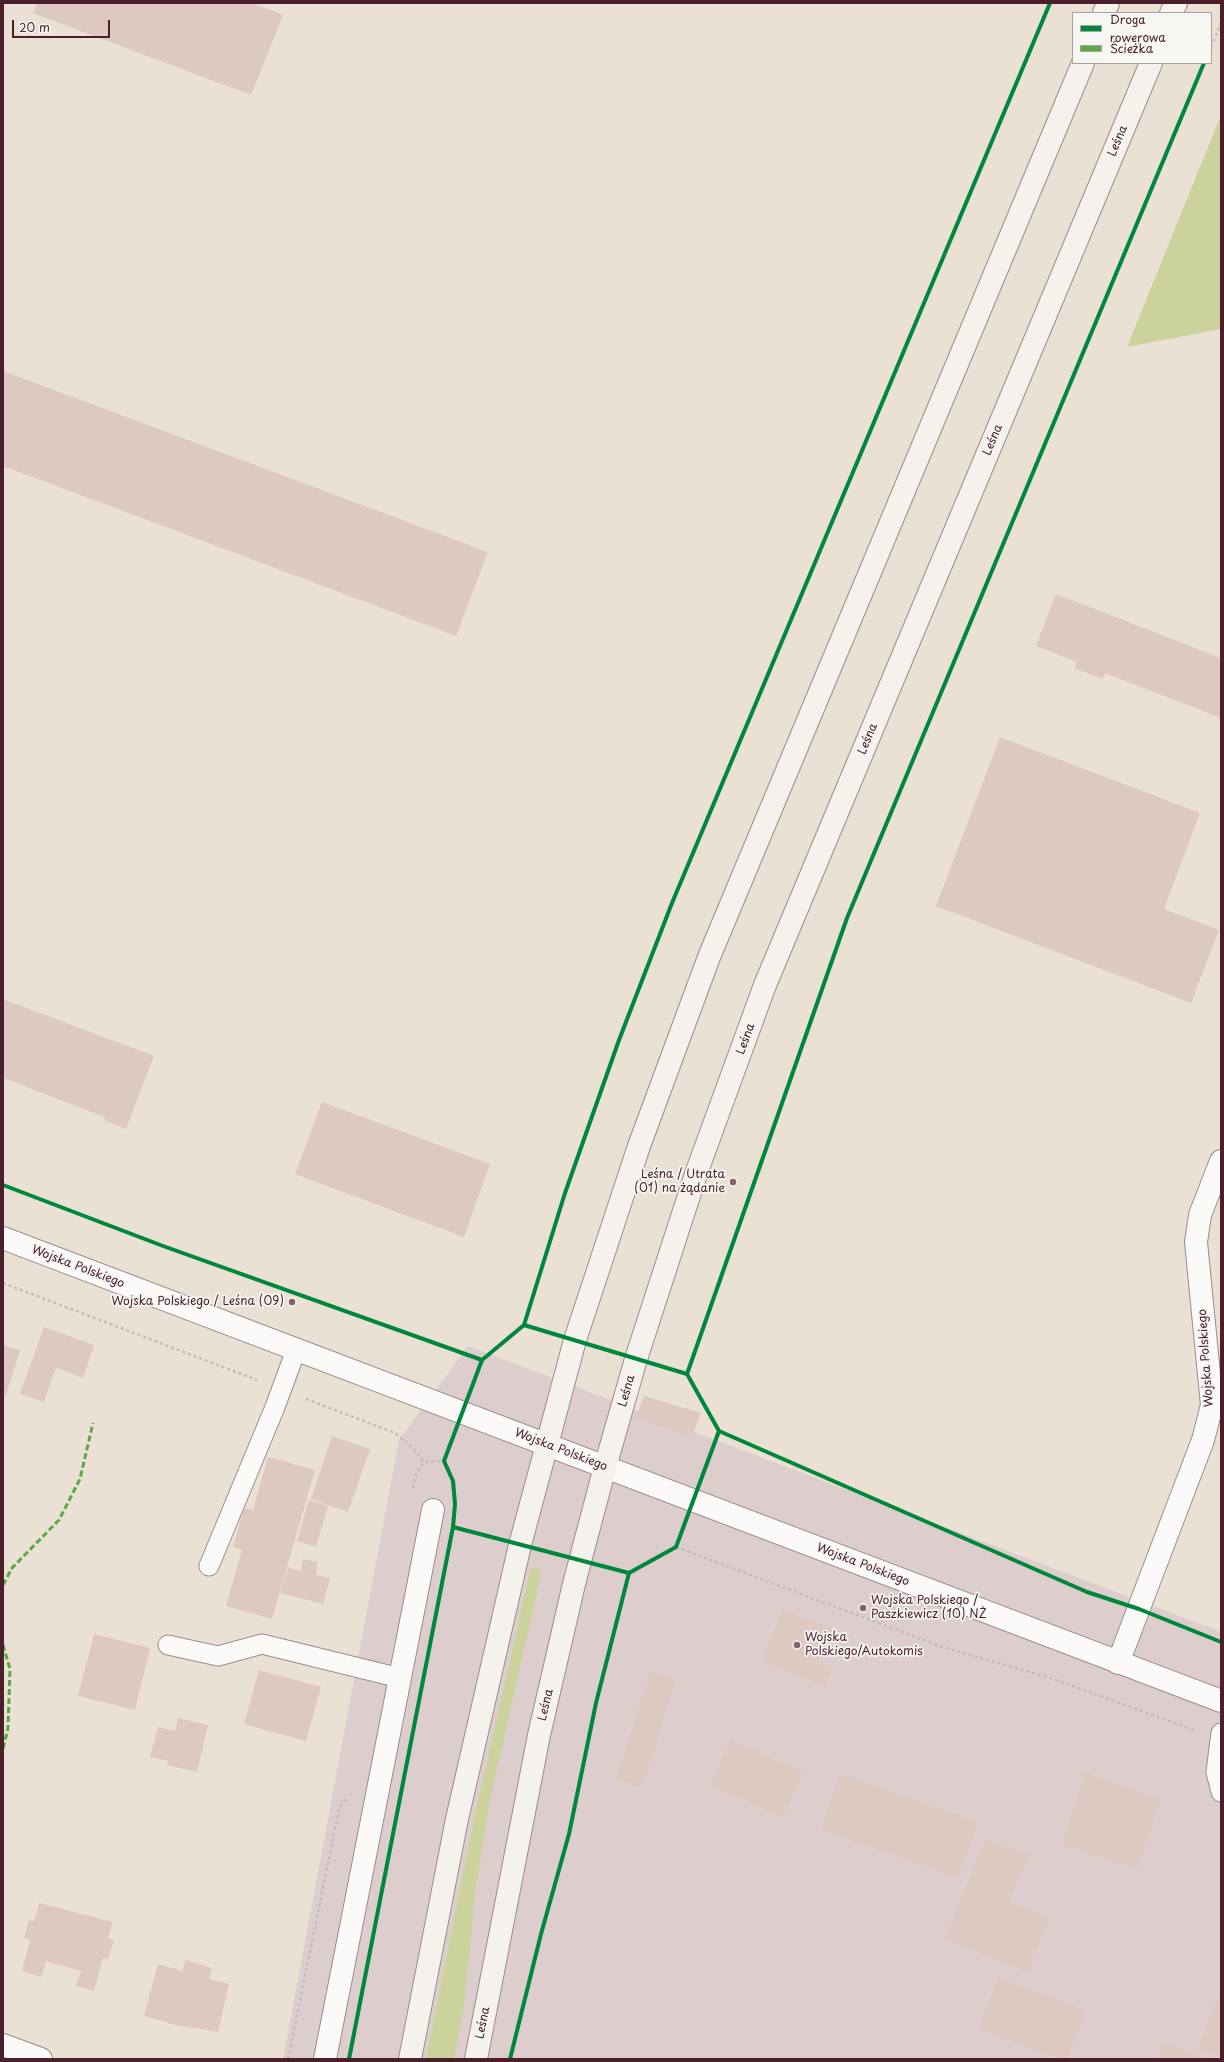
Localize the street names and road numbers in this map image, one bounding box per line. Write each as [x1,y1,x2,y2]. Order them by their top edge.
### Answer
street label: Leśna [1105,123,1131,159]
street label: Leśna [980,422,1006,458]
street label: Leśna [855,721,881,757]
street label: Leśna [734,1021,758,1057]
street label: Wojska Polskiego [30,1243,126,1291]
street label: Wojska Polskiego [1195,1308,1217,1408]
street label: Leśna [616,1373,638,1409]
street label: Wojska Polskiego [513,1426,609,1474]
street label: Wojska Polskiego [815,1541,911,1589]
street label: Leśna [535,1688,557,1722]
street label: Leśna [473,2006,493,2040]

